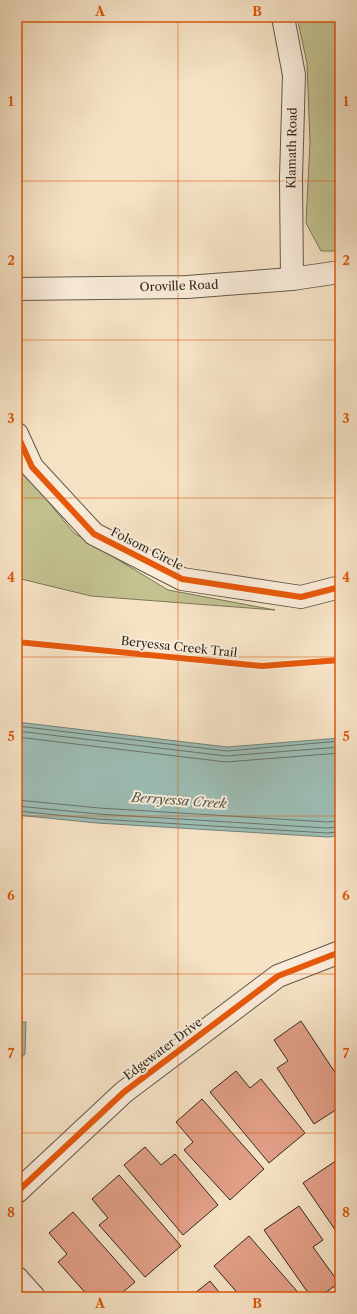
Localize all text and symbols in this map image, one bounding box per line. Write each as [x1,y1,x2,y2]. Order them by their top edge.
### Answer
text: A [94,3,106,19]
text: B [252,3,262,19]
text: 1 [8,93,14,109]
text: 1 [343,93,349,109]
street label: Klamath Road [283,107,300,189]
text: 2 [7,252,15,268]
text: 2 [342,252,350,268]
street label: Oroville Road [139,277,219,294]
text: 3 [7,410,15,426]
text: 3 [342,410,350,426]
street label: Folsom Circle [108,524,186,573]
text: 4 [7,569,15,585]
text: 4 [342,569,350,585]
street label: Beryessa Creek Trail [120,633,238,660]
text: 5 [7,728,15,744]
text: 5 [342,728,350,744]
water label: Berryessa Creek [130,789,227,811]
text: 6 [7,887,15,903]
text: 6 [342,887,350,903]
street label: Edgewater Drive [120,1014,205,1083]
text: 7 [8,1045,15,1061]
text: 7 [343,1045,350,1061]
text: 8 [7,1204,15,1220]
text: 8 [342,1204,350,1220]
text: A [94,1295,106,1311]
text: B [252,1295,262,1311]

